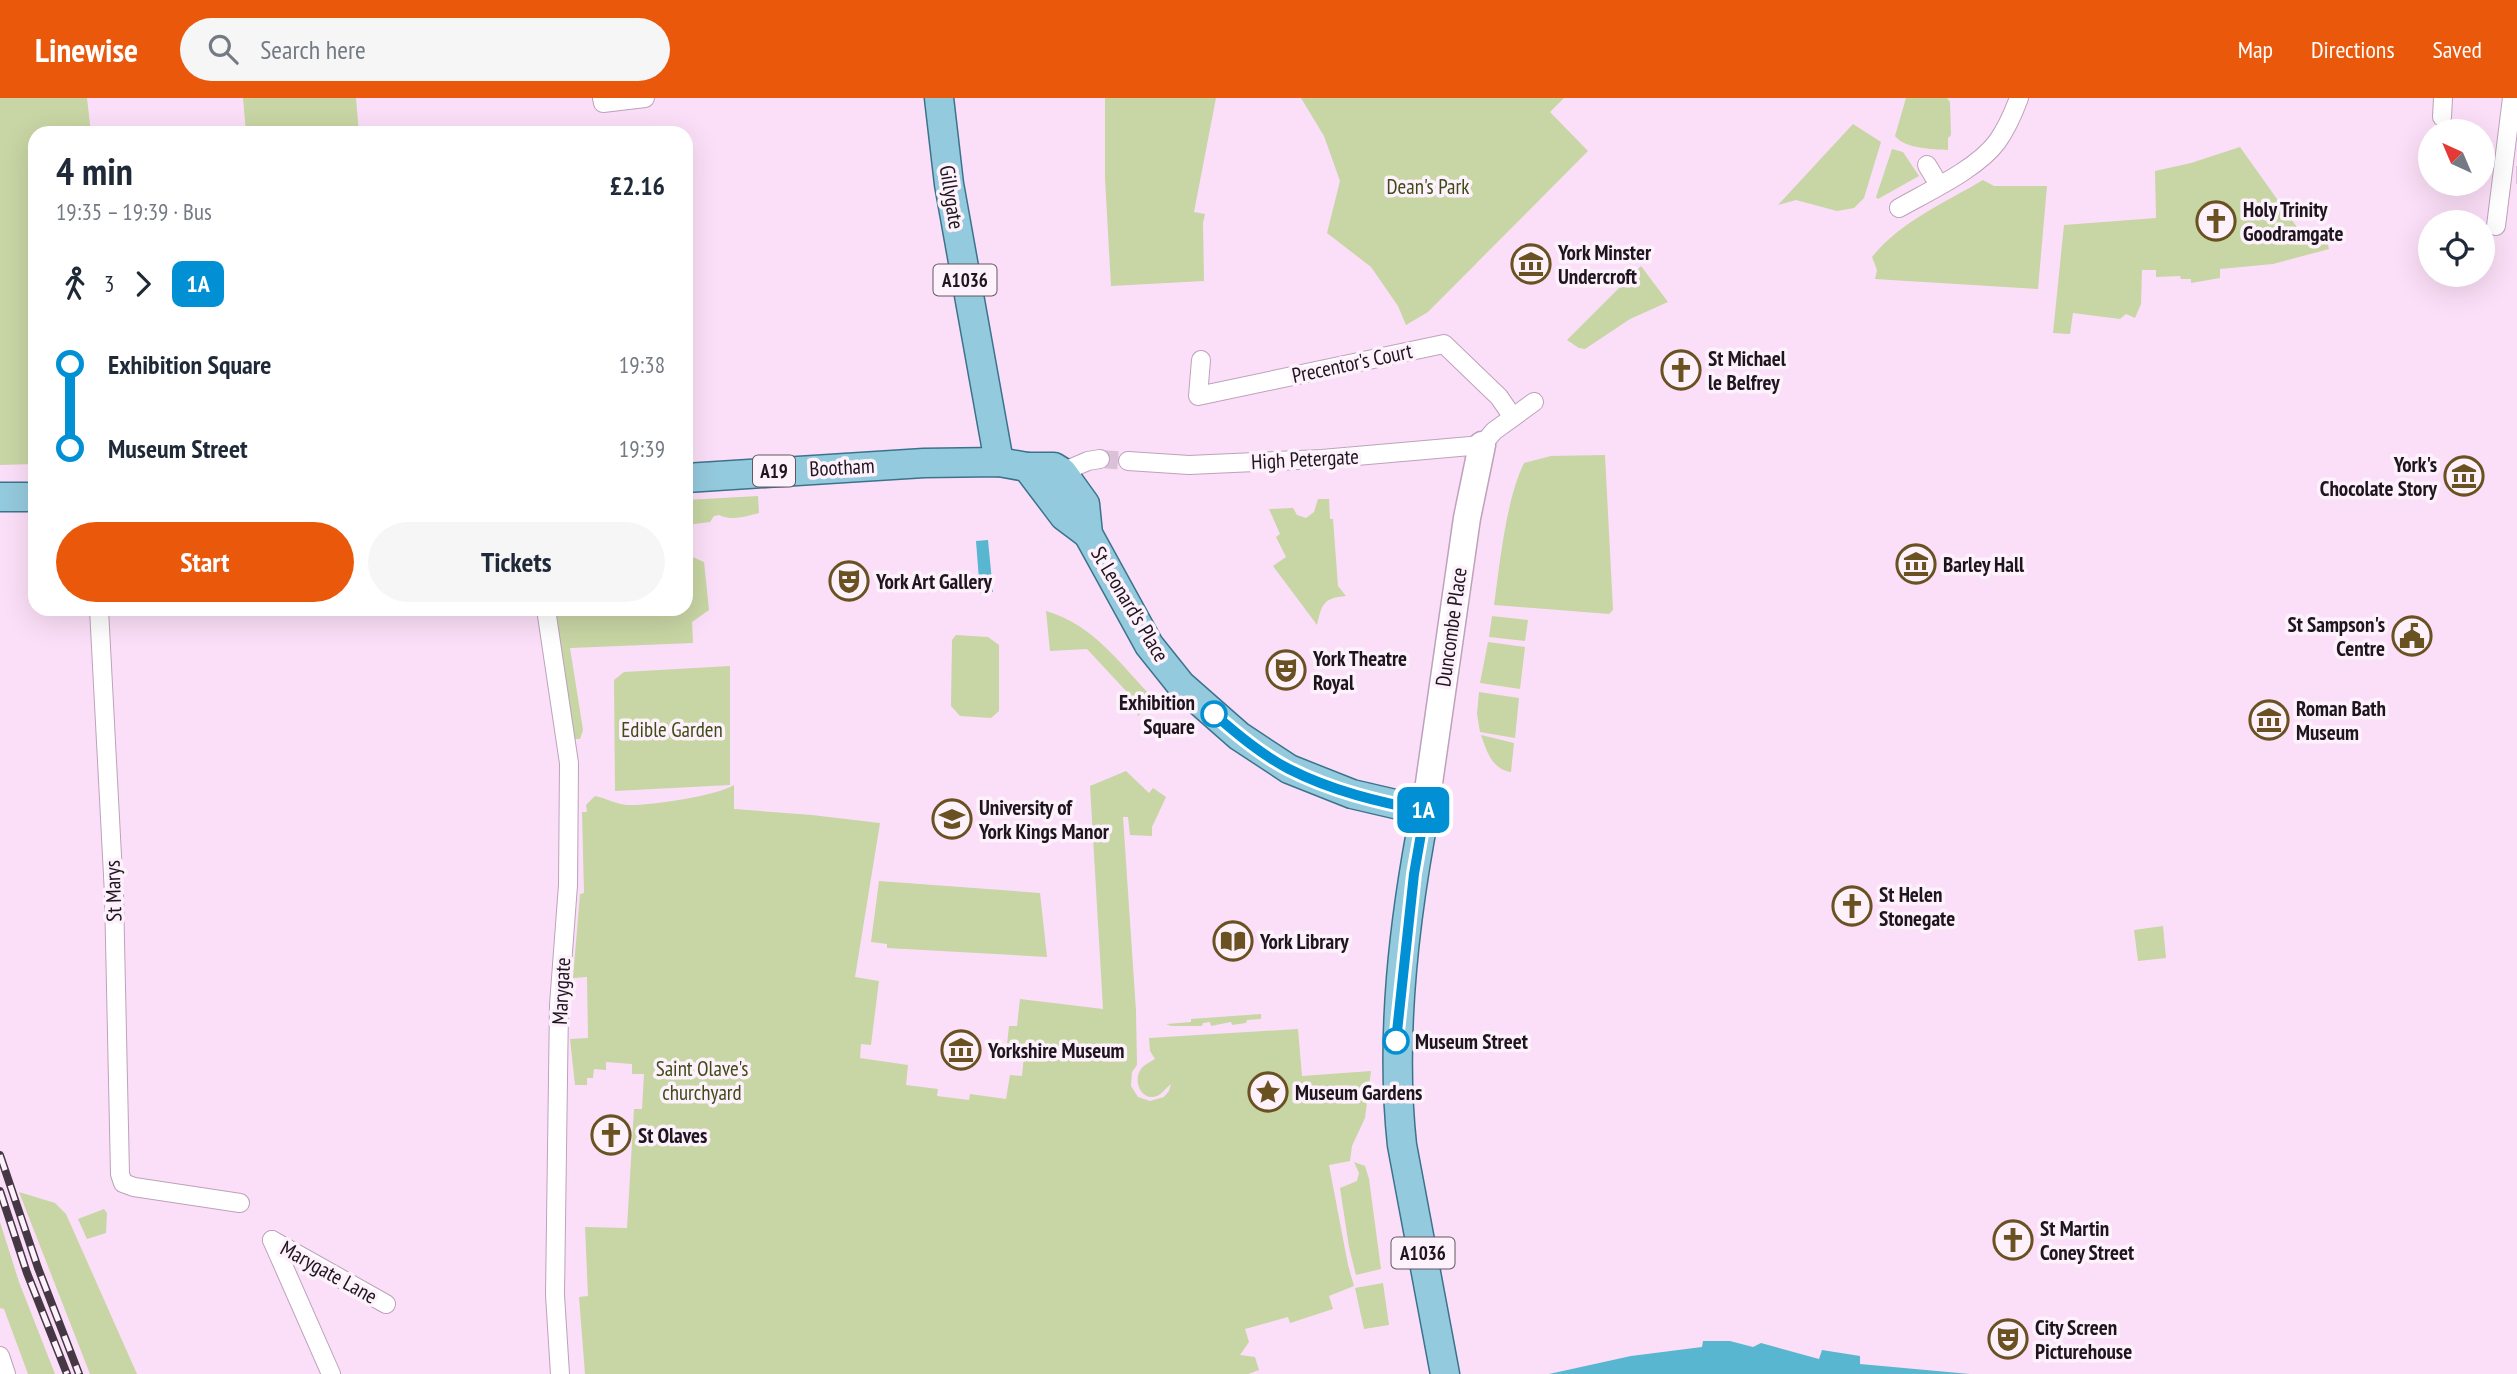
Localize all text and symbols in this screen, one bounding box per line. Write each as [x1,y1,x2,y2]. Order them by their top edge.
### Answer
search box [180,18,670,81]
text: Linewise [35,28,138,71]
icon: search [204,30,242,68]
text: Search here [260,33,366,66]
text: Map [2238,34,2273,65]
text: Directions [2311,34,2395,65]
text: Saved [2433,34,2482,65]
north arrow [2418,119,2496,196]
map controls [2418,119,2495,287]
text: 4 min [56,146,133,195]
street label: Gillygate [934,163,970,231]
text: £2.16 [610,169,665,202]
park label: Dean's Park [1387,173,1469,200]
place label: Holy Trinity Goodramgate [2243,196,2343,247]
text: 19:35 – 19:39 · Bus [56,197,212,226]
church icon: Holy Trinity Goodramgate [2195,200,2237,242]
button: locate [2418,210,2495,287]
place label: York Minster Undercroft [1557,239,1652,290]
museum icon: York Minster Undercroft [1510,243,1552,285]
road number: A1036 [934,264,996,296]
icon: walk [56,265,94,303]
icon: forward [124,265,162,303]
text: 1A [186,268,210,299]
text: 3 [104,269,114,298]
street label: Precentor's Court [1289,337,1415,389]
place label: St Michael le Belfrey [1708,345,1787,396]
text: Exhibition Square [108,348,272,381]
church icon: St Michael le Belfrey [1660,349,1702,391]
text: 19:38 [619,350,665,379]
text: Museum Street [108,432,248,465]
text: 19:39 [619,434,665,463]
street label: High Petergate [1250,443,1360,475]
place label: York's Chocolate Story [2320,451,2438,502]
street label: Bootham [809,452,875,482]
museum icon: York's Chocolate Story [2443,455,2485,497]
road number: A19 [753,456,795,486]
button: Start [56,522,354,602]
button: Tickets [368,522,665,602]
street label: St Leonard's Place [1085,541,1175,667]
museum icon: Barley Hall [1895,543,1937,585]
place label: Barley Hall [1943,551,2025,578]
theatre icon: York Art Gallery [828,560,870,602]
street label: Duncombe Place [1429,566,1473,688]
place label: York Art Gallery [875,568,993,595]
place label: St Sampson's Centre [2287,611,2385,662]
public building icon: St Sampson's Centre [2391,615,2433,657]
place label: York Theatre Royal [1312,645,1407,696]
theatre icon: York Theatre Royal [1265,649,1307,691]
place label: Exhibition Square [1119,689,1195,740]
place label: Roman Bath Museum [2296,695,2386,746]
museum icon: Roman Bath Museum [2248,699,2290,741]
marker: Exhibition Square [1201,701,1227,727]
park label: Edible Garden [621,716,723,743]
line badge: 1A [1392,787,1454,833]
place label: University of York Kings Manor [978,794,1110,845]
text: 1A [1411,794,1435,825]
school or university icon: University of York Kings Manor [931,798,973,840]
street label: St Marys [98,860,128,922]
place label: St Helen Stonegate [1879,881,1955,932]
church icon: St Helen Stonegate [1831,885,1873,927]
library icon: York Library [1212,920,1254,962]
place label: York Library [1259,928,1349,955]
street label: Marygate [546,957,576,1025]
marker: Museum Street [1383,1028,1409,1054]
place label: Museum Street [1415,1028,1528,1055]
museum icon: Yorkshire Museum [940,1029,982,1071]
place label: Yorkshire Museum [987,1037,1125,1064]
park label: Saint Olave's churchyard [656,1055,748,1106]
place icon: Museum Gardens [1247,1071,1289,1113]
place label: Museum Gardens [1295,1079,1422,1106]
church icon: St Olaves [590,1114,632,1156]
place label: St Olaves [638,1122,707,1149]
place label: St Martin Coney Street [2040,1215,2134,1266]
church icon: St Martin Coney Street [1992,1219,2034,1261]
street label: Marygate Lane [276,1234,382,1310]
road number: A1036 [1392,1238,1454,1268]
place label: City Screen Picturehouse [2035,1314,2132,1365]
theatre icon: City Screen Picturehouse [1987,1318,2029,1360]

